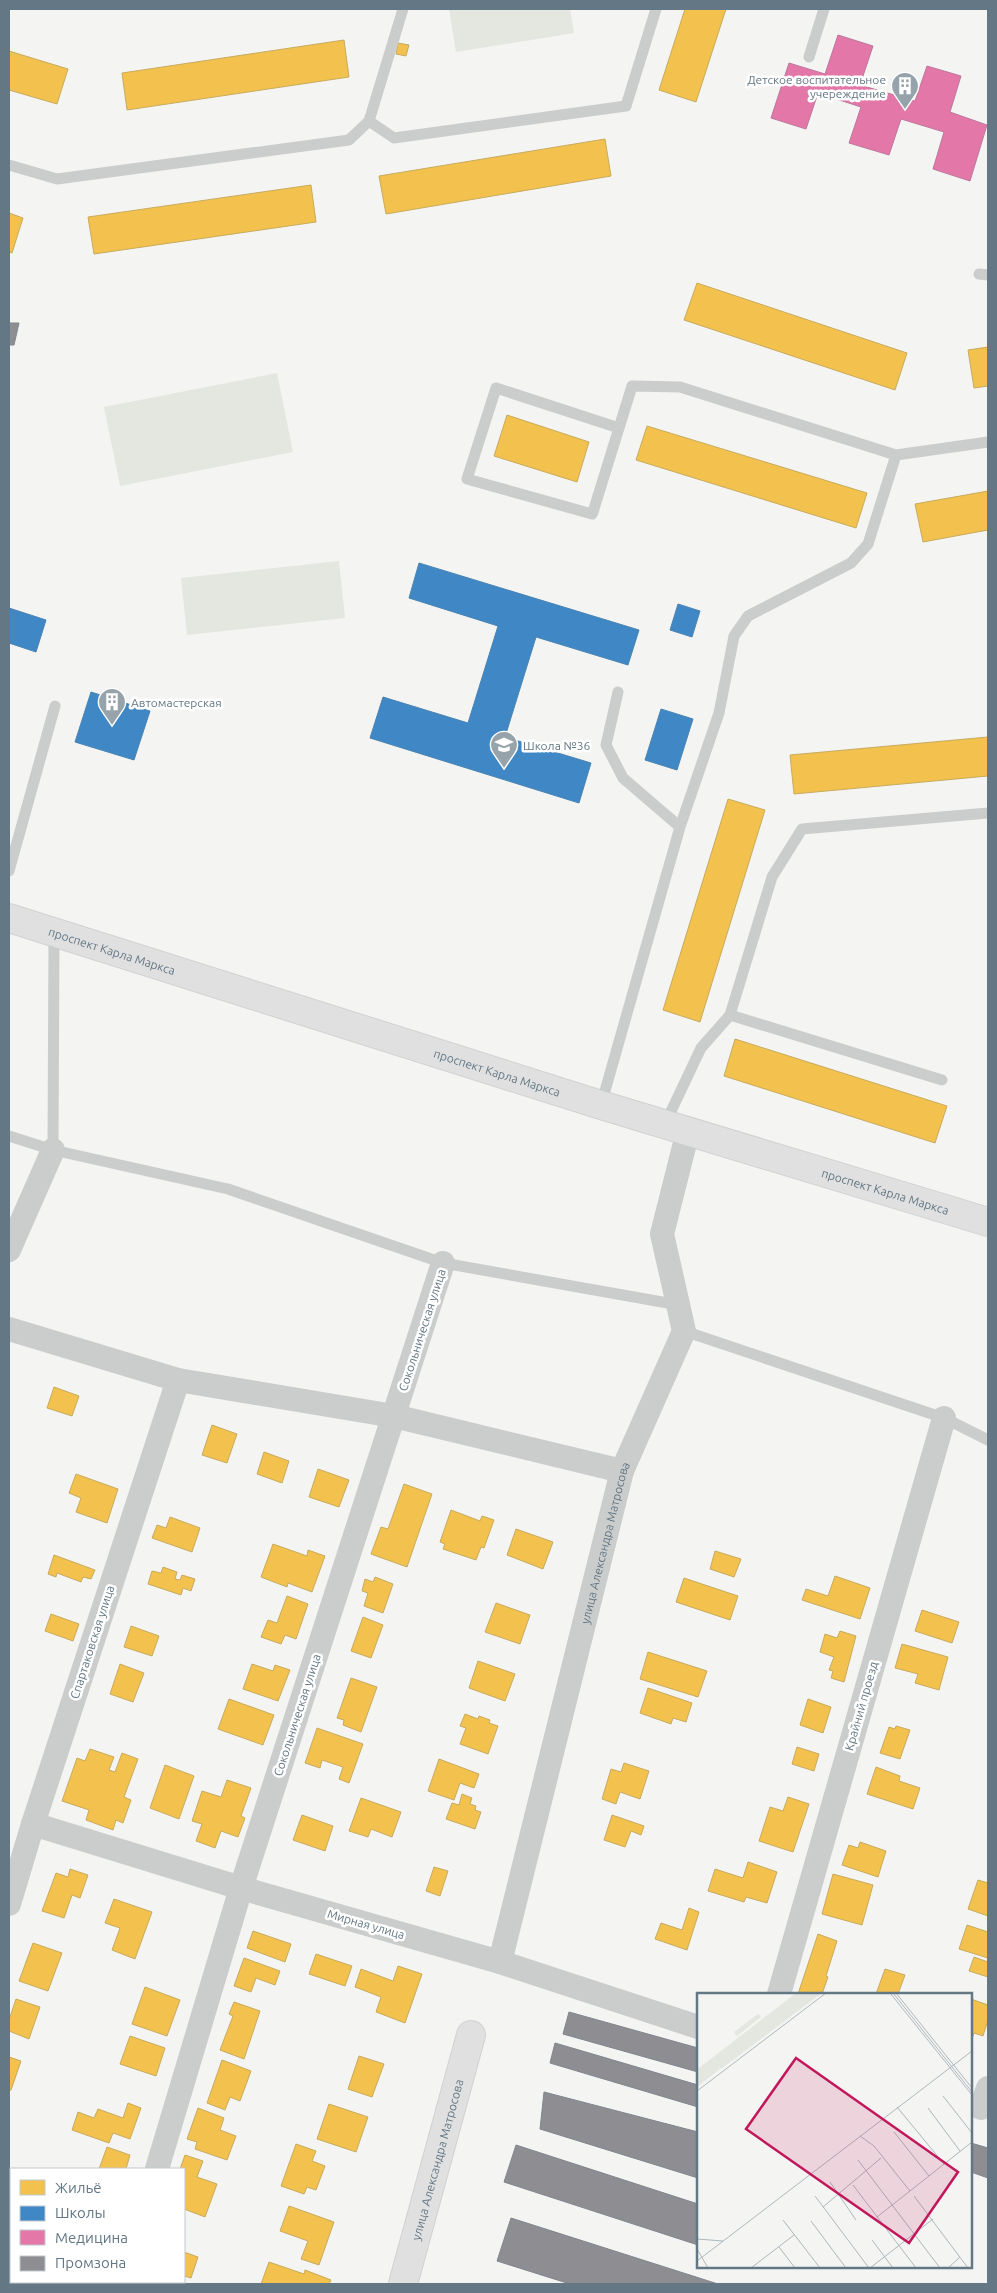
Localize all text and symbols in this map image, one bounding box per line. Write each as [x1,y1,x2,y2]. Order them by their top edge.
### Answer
building icon: Детское воспитательное учереждение [890,71,920,110]
place label: Детское воспитательное учереждение [747,73,886,100]
building icon: Автомастерская [97,687,127,726]
place label: Автомастерская [131,696,222,709]
school or university icon: Школа №36 [489,730,519,769]
place label: Школа №36 [523,739,591,752]
street label: проспект Карла Маркса [47,924,177,977]
street label: проспект Карла Маркса [432,1046,562,1098]
street label: проспект Карла Маркса [820,1166,951,1216]
street label: Сокольническая улица [396,1267,448,1393]
street label: улица Александра Матросова [578,1460,632,1625]
street label: Спартаковская улица [68,1584,116,1700]
street label: Сокольническая улица [271,1652,323,1778]
street label: Крайний проезд [842,1660,880,1752]
street label: Мирная улица [326,1907,406,1941]
inset map [697,1993,972,2268]
street label: улица Александра Матросова [409,2078,465,2242]
legend [10,2168,185,2283]
text: Жильё [55,2179,102,2196]
text: Школы [55,2204,106,2221]
text: Медицина [55,2229,128,2246]
text: Промзона [55,2254,126,2271]

